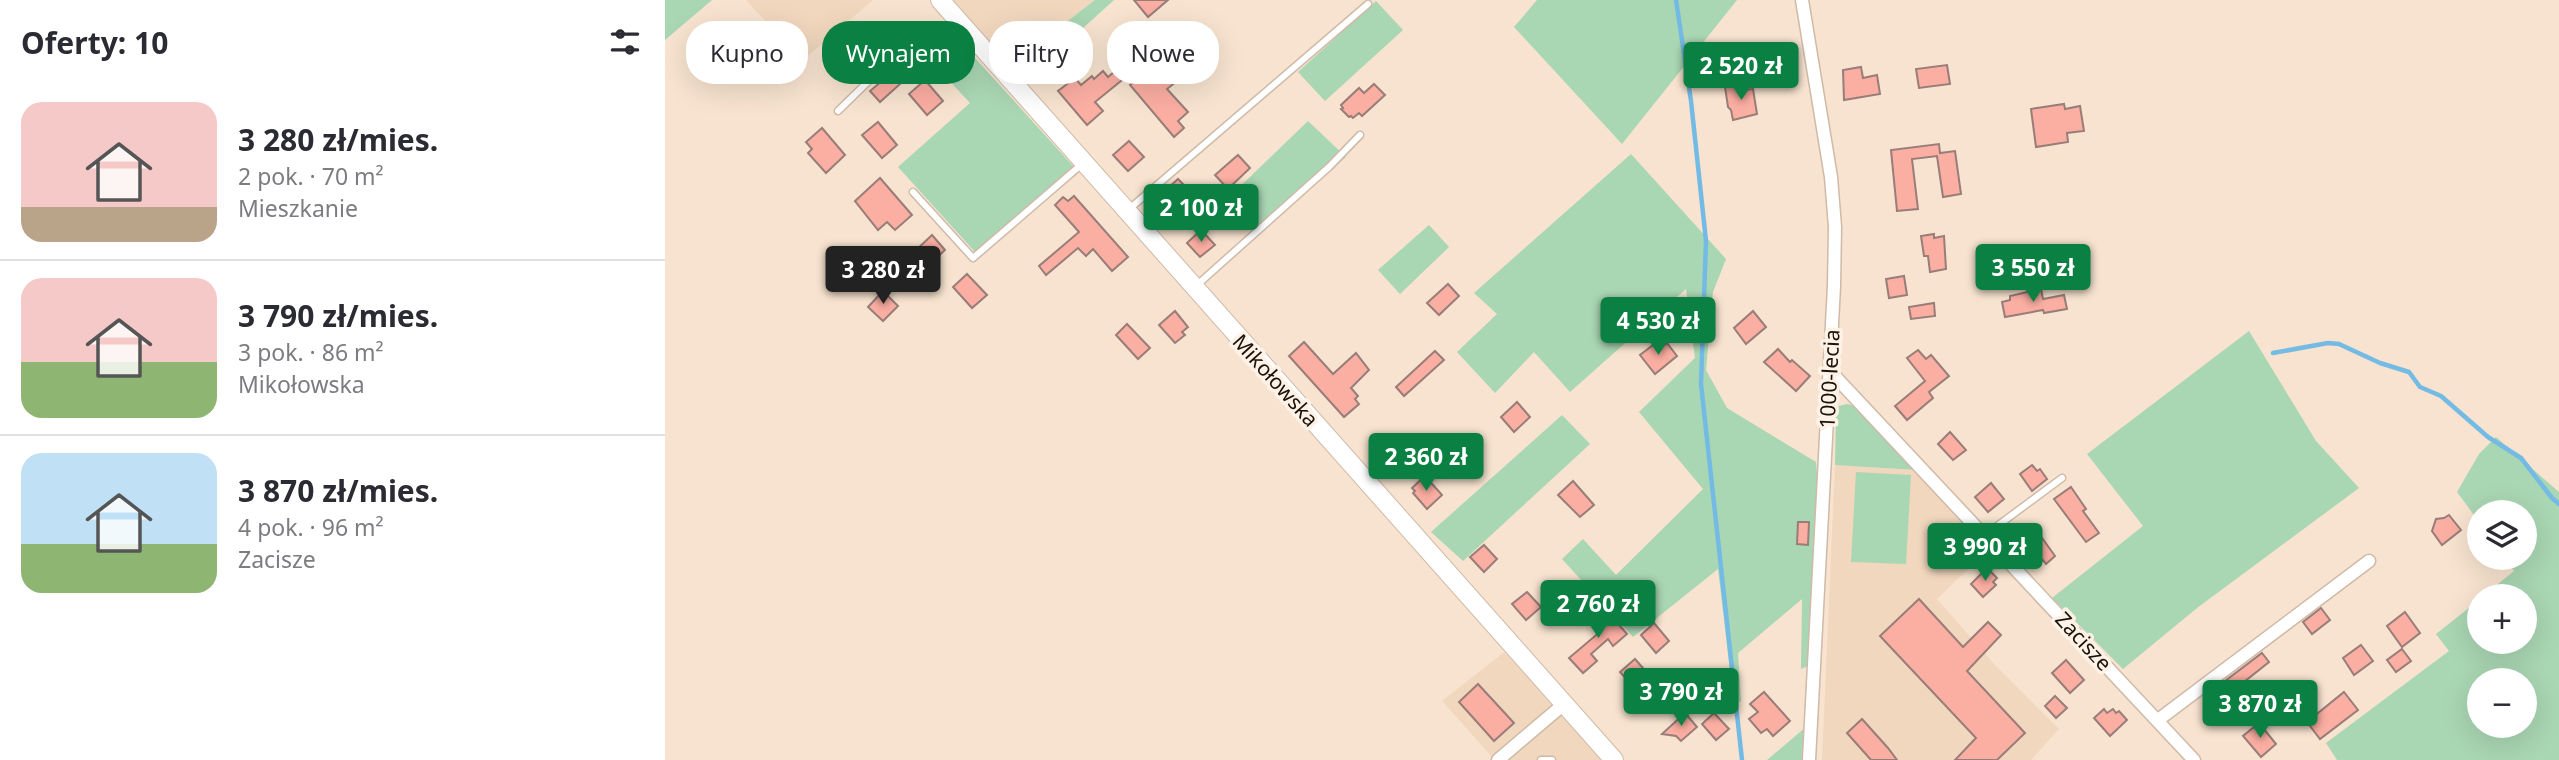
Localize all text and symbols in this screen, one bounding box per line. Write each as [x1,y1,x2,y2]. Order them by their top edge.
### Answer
chip: Kupno [686,21,808,84]
chip: Wynajem [822,21,975,84]
chip: Filtry [989,21,1093,84]
chip: Nowe [1107,21,1219,84]
text: Oferty: 10 [21,22,168,63]
icon: filters [606,23,644,61]
pin: 2 520 zł [1669,42,1813,102]
text: 2 520 zł [1700,49,1782,81]
text: 3 280 zł/mies. [238,119,438,160]
icon: home [77,130,161,214]
text: 2 pok. · 70 m² [238,160,384,192]
pin: 2 100 zł [1129,184,1273,244]
text: 2 100 zł [1160,191,1242,223]
text: Mieszkanie [238,192,358,224]
pin: 3 550 zł [1961,244,2105,304]
pin: 3 280 zł [811,246,955,306]
text: 3 550 zł [1992,251,2074,283]
text: 3 280 zł [842,253,924,285]
text: 3 790 zł/mies. [238,295,438,336]
pin: 4 530 zł [1586,298,1730,357]
text: 4 530 zł [1617,304,1699,336]
icon: home [77,306,161,390]
street label: Mikołowska [1227,328,1325,432]
street label: 1000-lecia [1812,329,1846,429]
text: 3 pok. · 86 m² [238,336,384,368]
text: Mikołowska [238,368,365,400]
pin: 2 360 zł [1354,434,1498,493]
text: 2 360 zł [1385,440,1467,472]
text: 3 870 zł/mies. [238,470,438,511]
icon: home [77,481,161,565]
map controls [2467,500,2537,738]
button: layers [2467,500,2537,570]
text: 4 pok. · 96 m² [238,511,384,543]
pin: 3 990 zł [1913,524,2057,583]
text: 3 990 zł [1944,530,2026,562]
text: Zacisze [238,543,316,575]
pin: 2 760 zł [1526,580,1670,640]
button: + [2467,584,2537,654]
text: 2 760 zł [1557,587,1639,619]
street label: Zacisze [2050,605,2118,677]
pin: 3 790 zł [1609,668,1753,728]
button: − [2467,668,2537,738]
text: 3 790 zł [1640,675,1722,707]
pin: 3 870 zł [2188,680,2332,740]
text: 3 870 zł [2219,687,2301,719]

